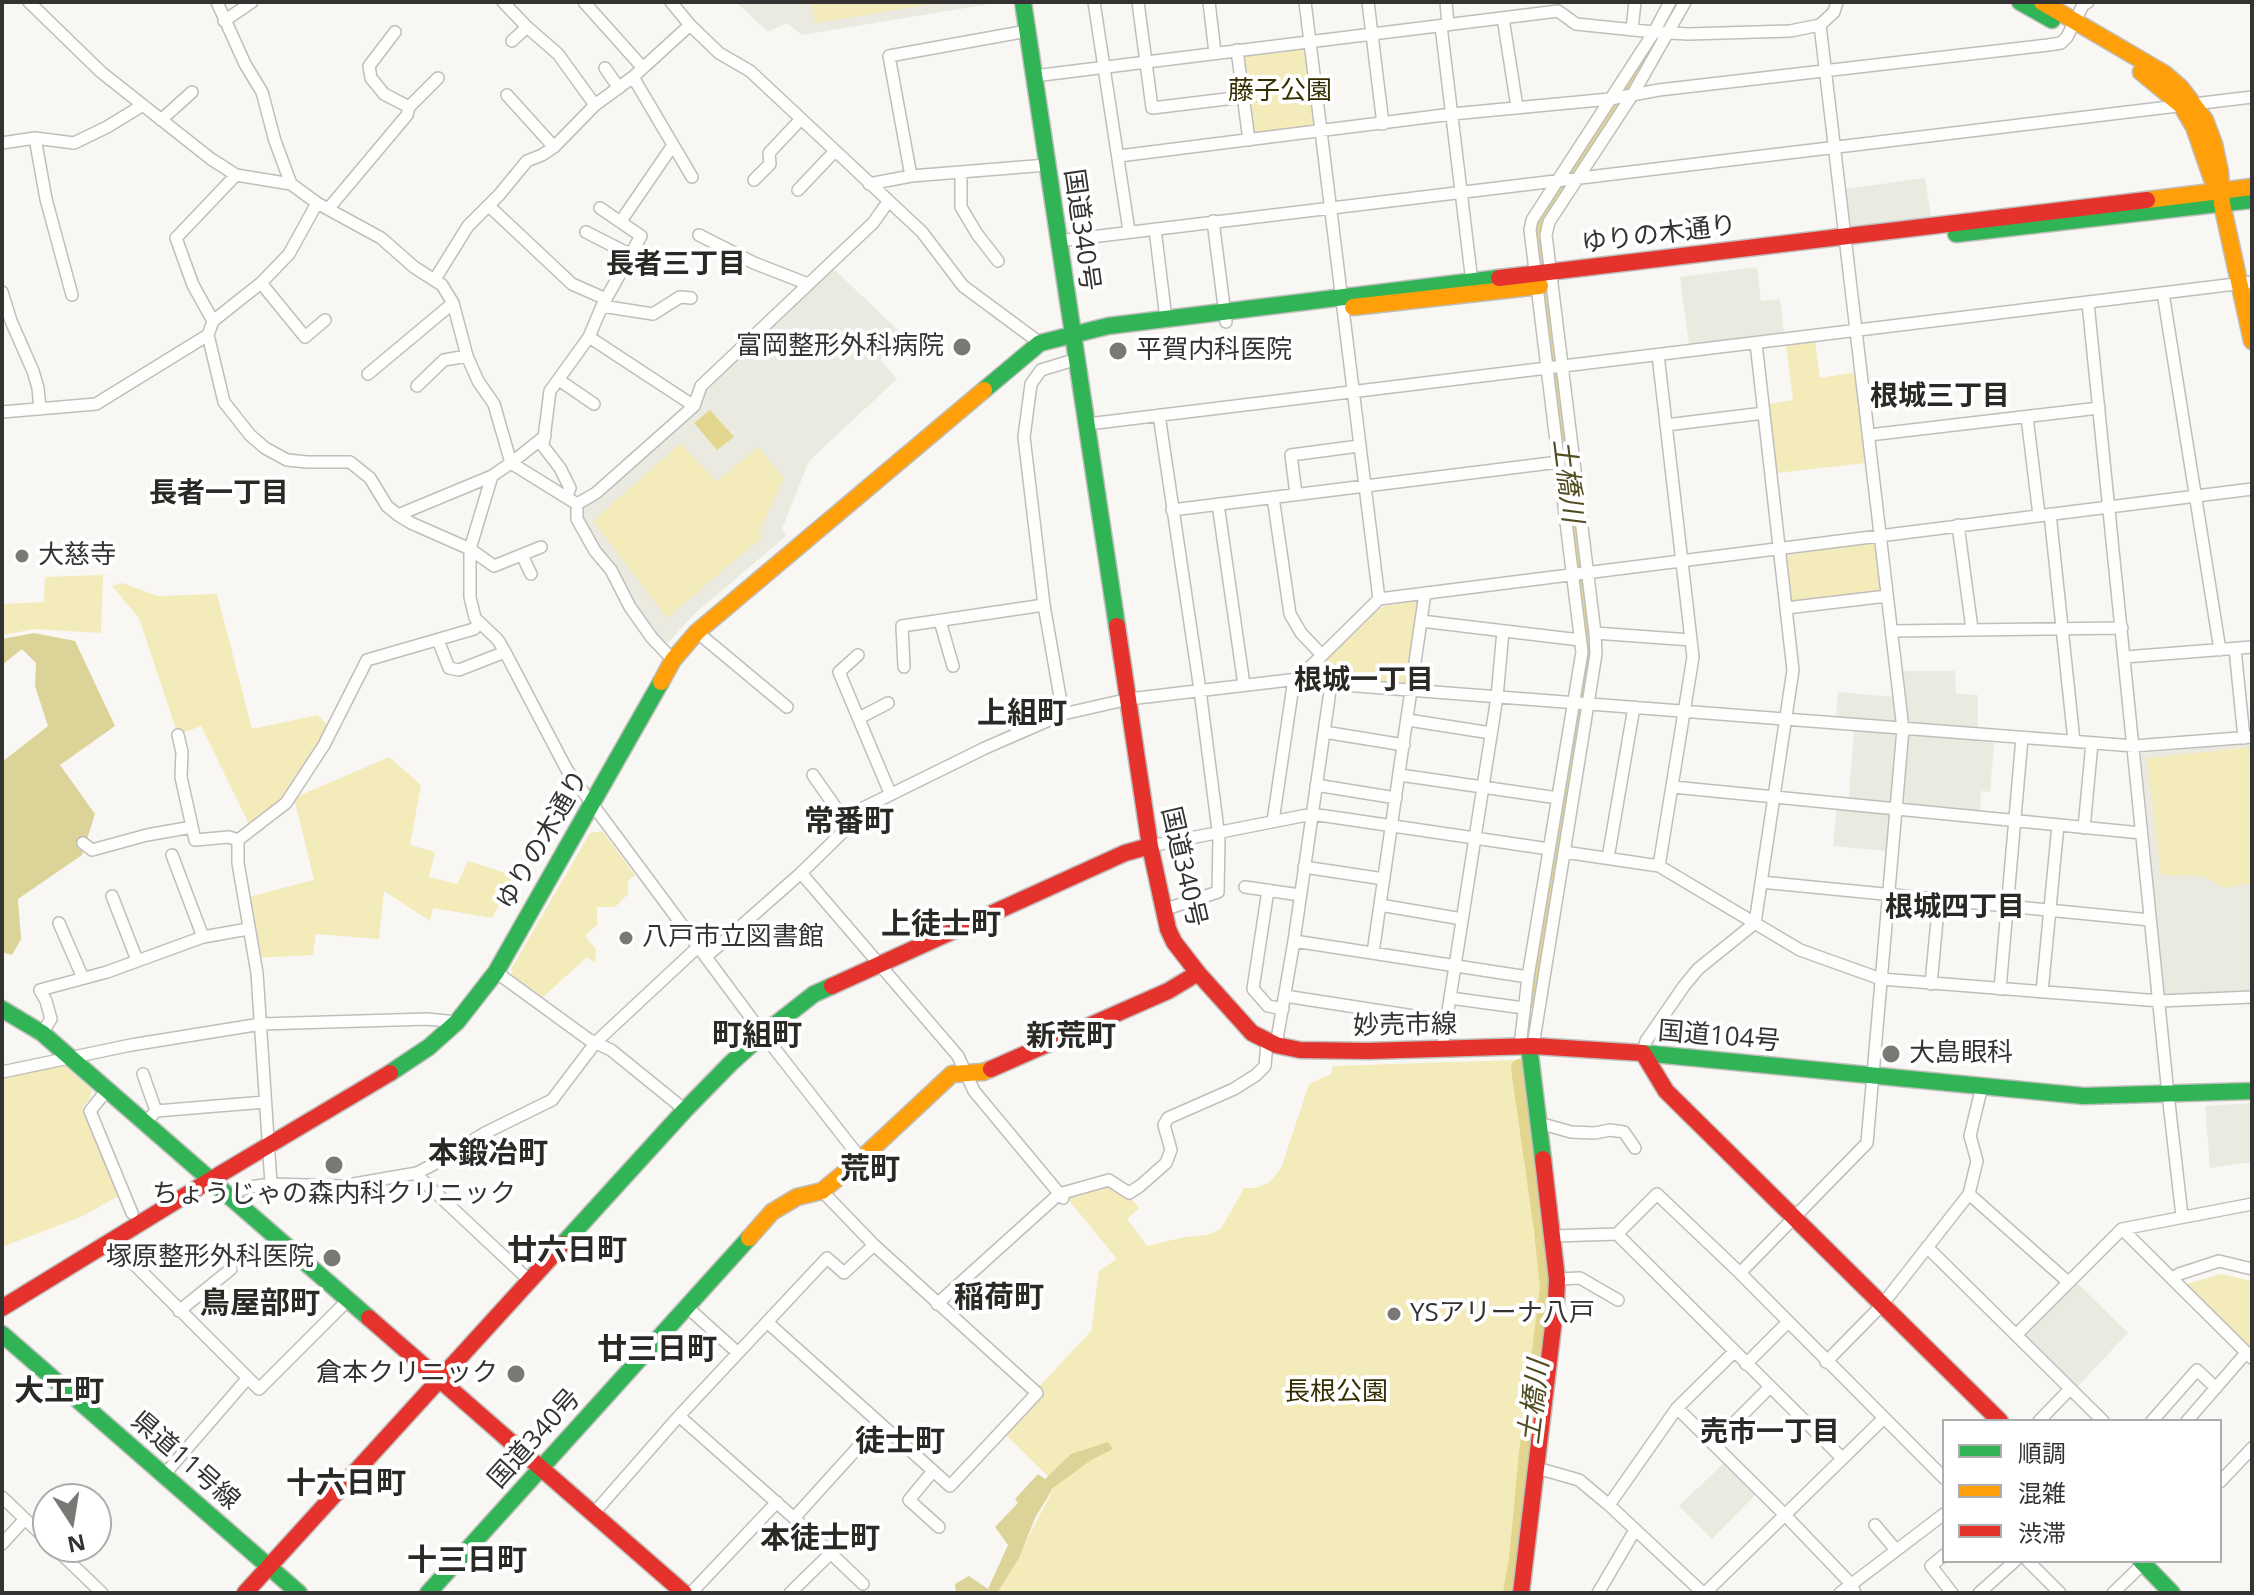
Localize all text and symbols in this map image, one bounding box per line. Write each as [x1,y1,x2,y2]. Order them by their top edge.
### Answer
park label: 藤子公園 [1228,76,1332,108]
street label: 国道340号 [1057,167,1105,293]
street label: ゆりの木通り [1580,210,1738,260]
district label: 長者三丁目 [606,248,746,282]
place label: 富岡整形外科病院 [736,331,944,363]
place label: 平賀内科医院 [1136,335,1292,367]
marker: 富岡整形外科病院 [951,336,973,358]
marker: 平賀内科医院 [1107,340,1129,362]
district label: 根城三丁目 [1870,380,2010,414]
water label: 土橋川 [1545,437,1589,525]
district label: 長者一丁目 [149,477,289,511]
place label: 大慈寺 [38,540,116,572]
marker: 大慈寺 [13,547,31,565]
district label: 根城一丁目 [1294,664,1434,698]
district label: 上組町 [977,696,1067,732]
street label: ゆりの木通り [490,765,596,915]
district label: 常番町 [804,804,894,840]
street label: 国道340号 [1154,804,1212,930]
district label: 根城四丁目 [1885,891,2025,925]
district label: 上徒士町 [881,907,1001,943]
place label: 八戸市立図書館 [642,922,824,954]
marker: 八戸市立図書館 [617,929,635,947]
street label: 妙売市線 [1353,1009,1457,1043]
street label: 国道104号 [1657,1016,1781,1058]
district label: 町組町 [712,1018,802,1054]
district label: 新荒町 [1026,1019,1116,1055]
place label: 大島眼科 [1909,1038,2013,1070]
marker: 大島眼科 [1880,1043,1902,1065]
district label: 本鍛冶町 [428,1136,548,1172]
district label: 荒町 [840,1152,900,1188]
marker: ちょうじゃの森内科クリニック [323,1154,345,1176]
place label: ちょうじゃの森内科クリニック [152,1179,516,1211]
district label: 廿六日町 [507,1233,627,1269]
place label: 塚原整形外科医院 [106,1242,314,1274]
marker: 塚原整形外科医院 [321,1247,343,1269]
district label: 稲荷町 [954,1280,1044,1316]
district label: 鳥屋部町 [200,1286,320,1322]
place label: YSアリーナ八戸 [1410,1298,1595,1330]
marker: YSアリーナ八戸 [1385,1305,1403,1323]
district label: 廿三日町 [597,1332,717,1368]
place label: 倉本クリニック [316,1358,498,1390]
water label: 土橋川 [1513,1358,1557,1446]
marker: 倉本クリニック [505,1363,527,1385]
district label: 大工町 [14,1374,104,1410]
park label: 長根公園 [1284,1377,1388,1409]
street label: 国道340号 [482,1383,588,1495]
street label: 県道11号線 [124,1405,246,1517]
district label: 売市一丁目 [1700,1416,1840,1450]
legend [1942,1419,2222,1563]
district label: 徒士町 [855,1424,945,1460]
text: 順調 [2018,1436,2066,1469]
district label: 十六日町 [286,1466,406,1502]
text: 混雑 [2018,1476,2066,1509]
north arrow [32,1483,112,1563]
text: 渋滞 [2018,1516,2066,1549]
district label: 本徒士町 [760,1521,880,1557]
text: N [65,1528,88,1561]
district label: 十三日町 [407,1543,527,1579]

